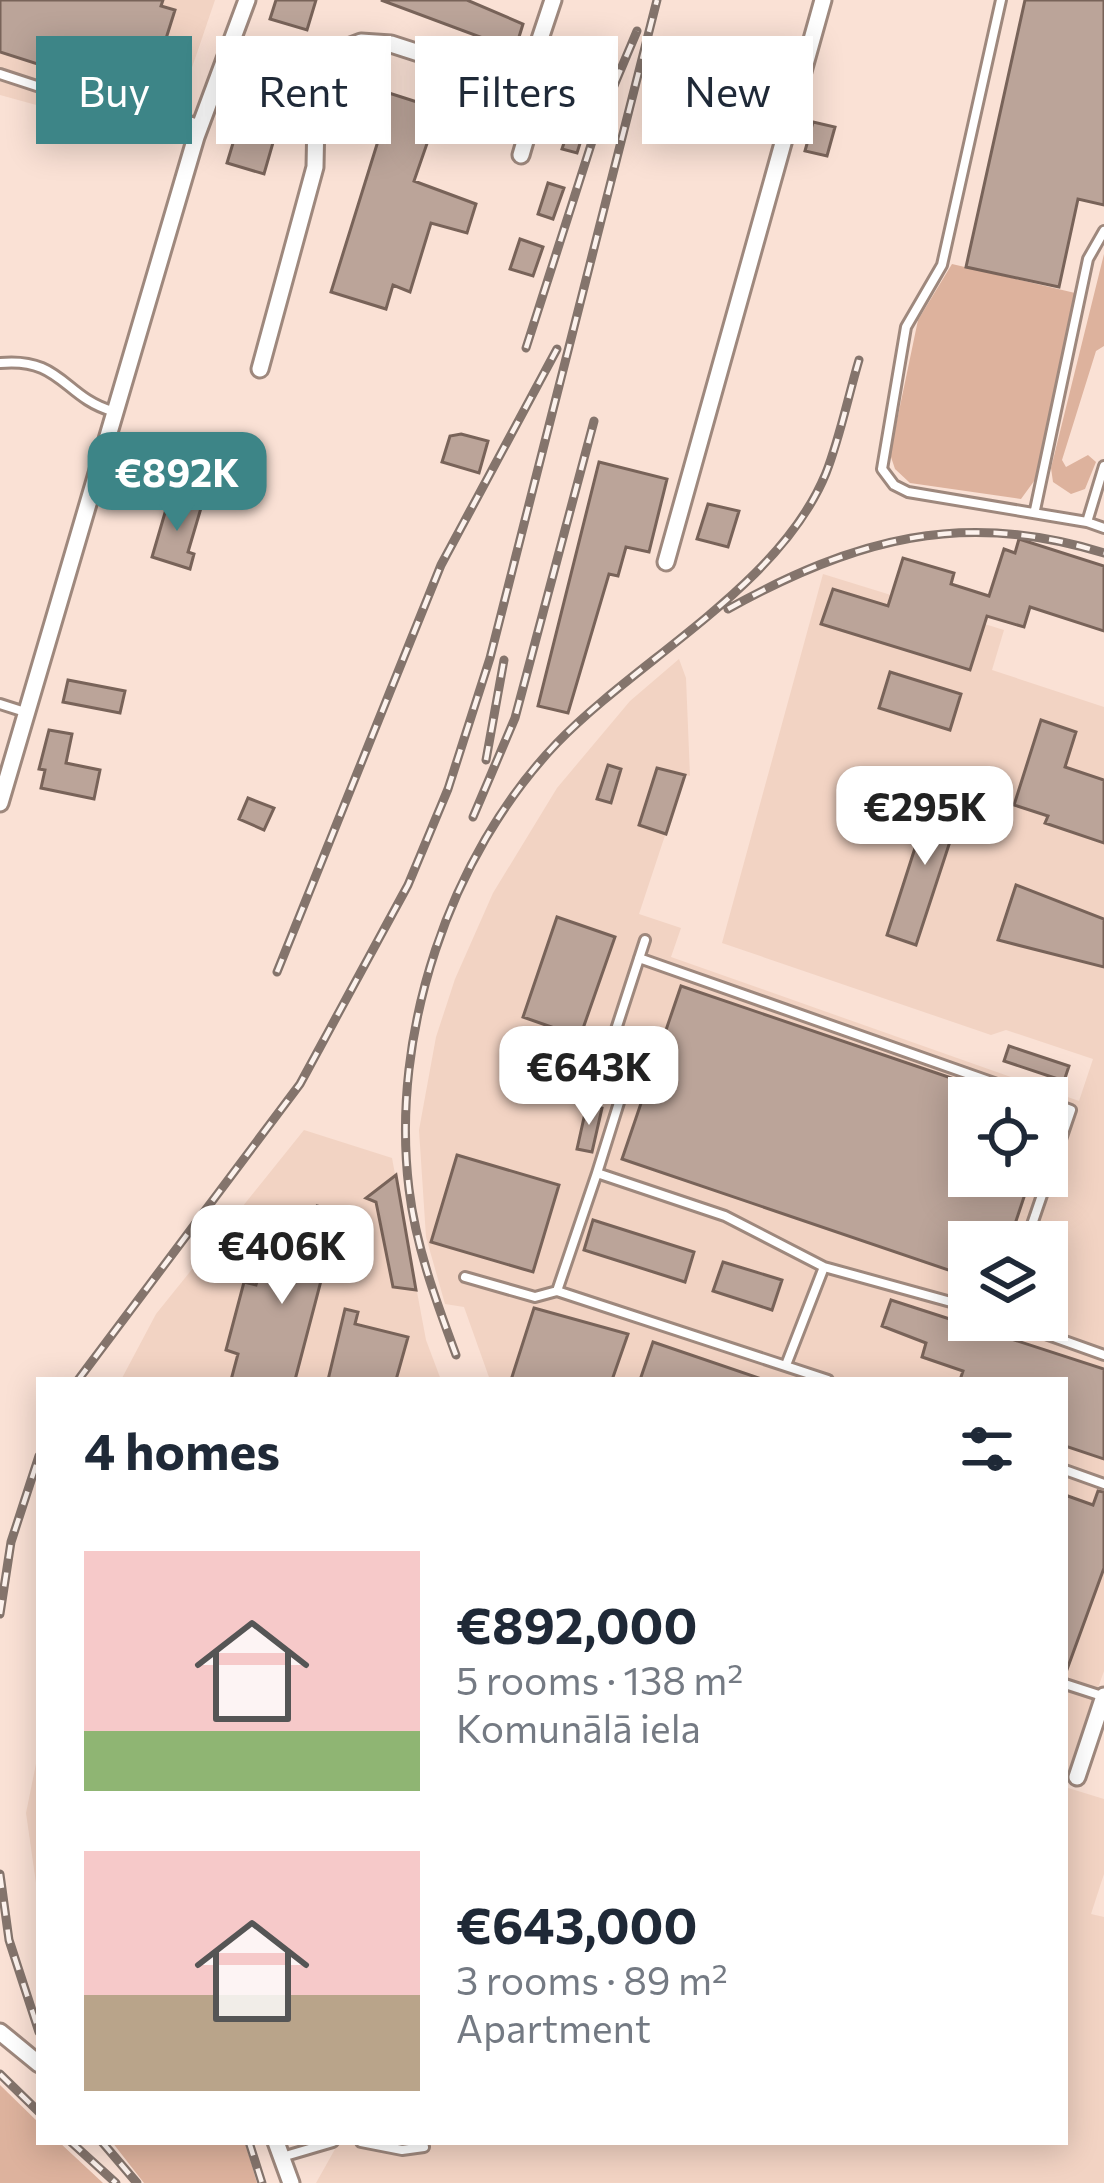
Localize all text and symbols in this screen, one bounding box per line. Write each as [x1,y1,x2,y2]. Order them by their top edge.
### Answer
chip: Buy [36,36,192,144]
chip: Rent [216,36,391,144]
chip: Filters [415,36,618,144]
chip: New [642,36,813,144]
pin: €892K [93,432,261,534]
text: €892K [115,447,239,495]
pin: €295K [841,766,1009,868]
text: €295K [863,781,987,829]
pin: €643K [505,1026,673,1128]
text: €643K [526,1041,652,1089]
map controls [948,1077,1068,1341]
button: locate [948,1077,1068,1197]
pin: €406K [198,1205,366,1307]
text: €406K [218,1220,346,1268]
button: layers [948,1221,1068,1341]
icon: filters [954,1416,1020,1482]
text: 4 homes [84,1418,280,1481]
text: €892,000 [456,1592,697,1655]
icon: home [180,1599,324,1743]
text: 5 rooms · 138 m² [456,1655,743,1703]
text: Komunālā iela [456,1703,701,1751]
text: €643,000 [456,1892,697,1955]
icon: home [180,1899,324,2043]
text: 3 rooms · 89 m² [456,1955,728,2003]
text: Apartment [456,2003,651,2051]

